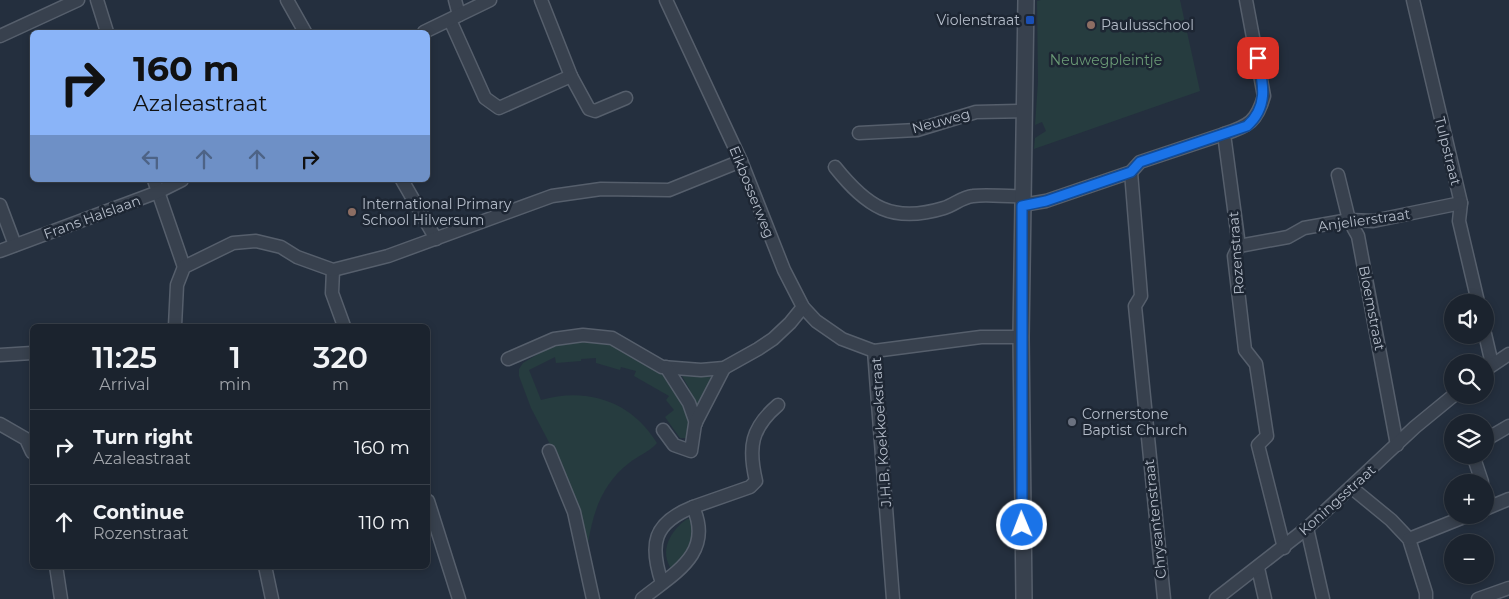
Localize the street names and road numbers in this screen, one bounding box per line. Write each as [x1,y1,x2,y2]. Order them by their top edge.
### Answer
street label: Neuweg [910,105,972,137]
street label: Tulpstraat [1431,115,1465,188]
street label: Eikbosserweg [725,143,779,241]
street label: Frans Halslaan [41,191,143,243]
street label: Anjelierstraat [1317,205,1412,235]
street label: Rozenstraat [1224,210,1248,295]
street label: Bloemstraat [1355,264,1389,352]
street label: J.H.B. Koekkoekstraat [867,356,895,508]
street label: Chrysantenstraat [1140,458,1170,580]
street label: Koningsstraat [1295,461,1379,539]

